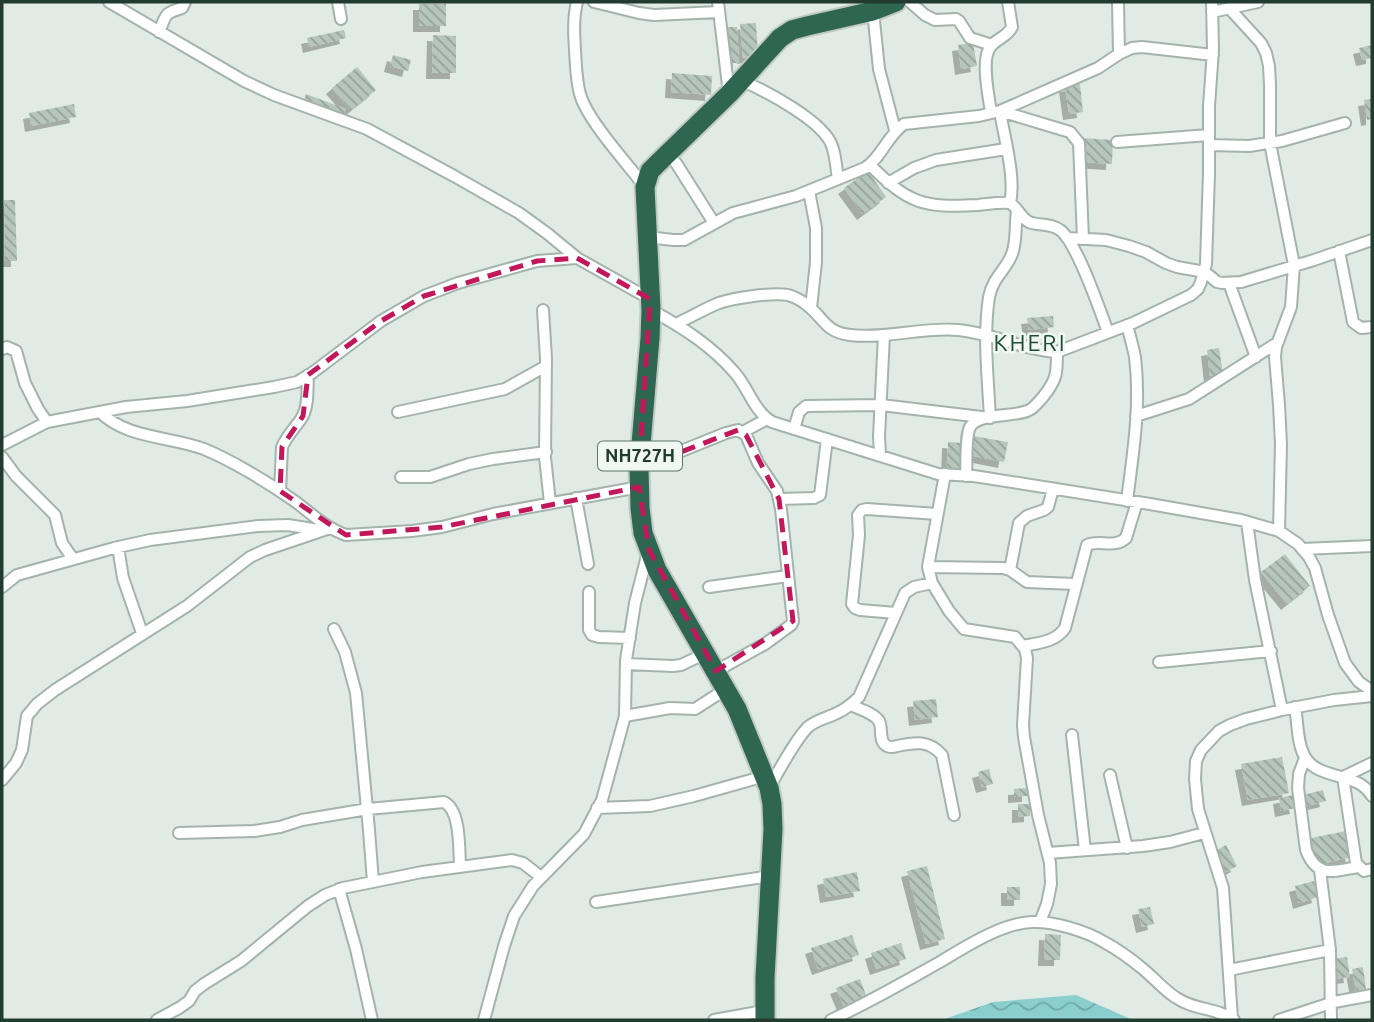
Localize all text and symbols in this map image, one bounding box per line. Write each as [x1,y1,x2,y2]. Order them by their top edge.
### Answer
district label: KHERI [993,330,1067,355]
road number: NH727H [598,442,682,470]

